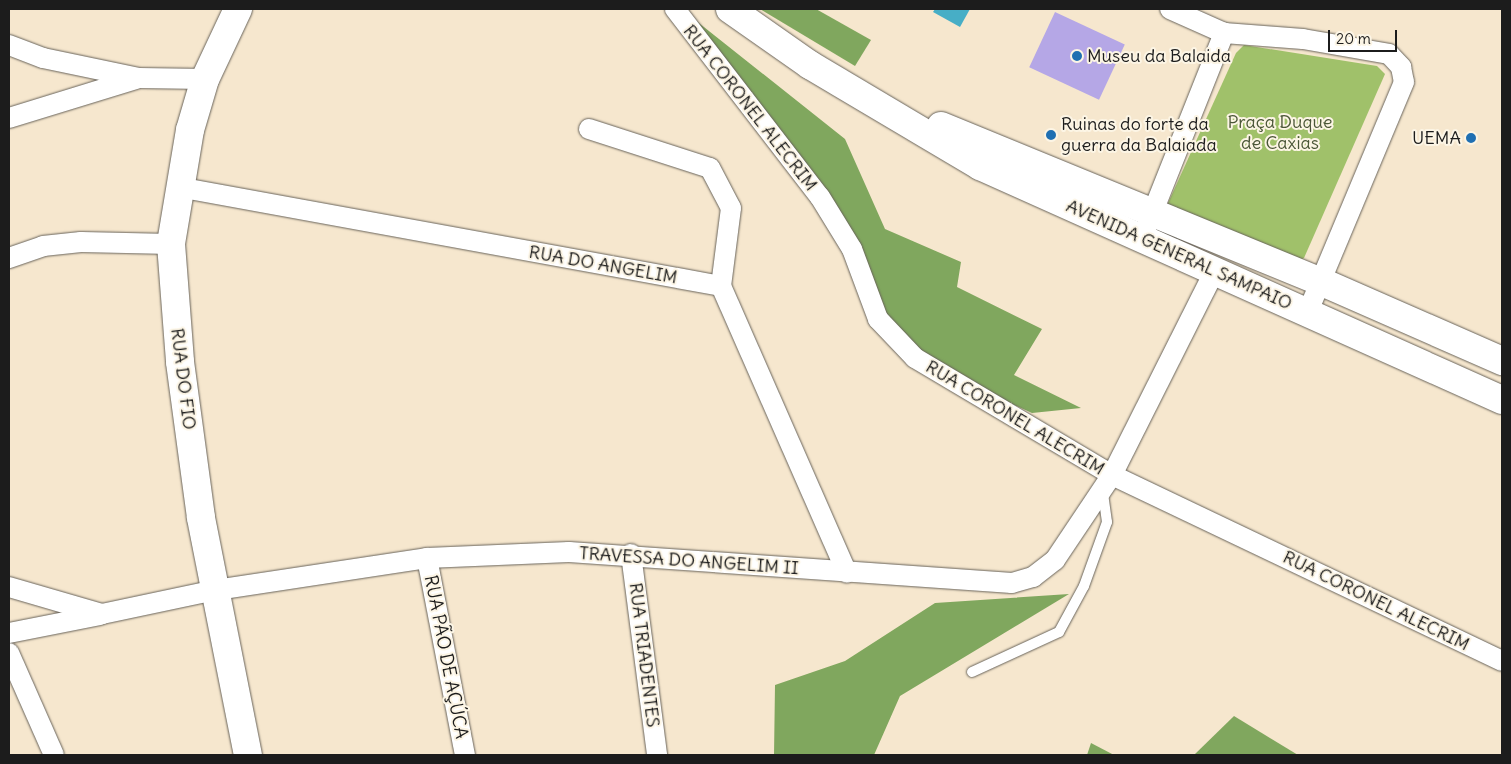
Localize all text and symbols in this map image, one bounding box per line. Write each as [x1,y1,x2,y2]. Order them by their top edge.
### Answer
scale bar [1331,20,1400,52]
street label: RUA CORONEL ALECRIM [678,21,822,195]
text: 20 m [1336,29,1371,48]
place label: Museu da Balaida [1087,45,1231,67]
marker: Museu da Balaida [1071,50,1083,62]
park label: Praça Duque de Caxias [1227,112,1333,154]
place label: Ruinas do forte da guerra da Balaiada [1061,114,1217,156]
place label: UEMA [1412,127,1461,149]
marker: Ruinas do forte da guerra da Balaiada [1045,129,1057,141]
marker: UEMA [1465,132,1477,144]
street label: AVENIDA GENERAL SAMPAIO [1063,195,1295,315]
street label: RUA DO ANGELIM [527,241,679,289]
street label: RUA DO FIO [166,327,200,431]
street label: RUA CORONEL ALECRIM [922,356,1108,480]
street label: TRAVESSA DO ANGELIM II [578,543,800,579]
street label: RUA CORONEL ALECRIM [1279,546,1473,656]
street label: RUA PÃO DE AÇÚCA [420,573,472,741]
street label: RUA TRIADENTES [624,581,664,729]

